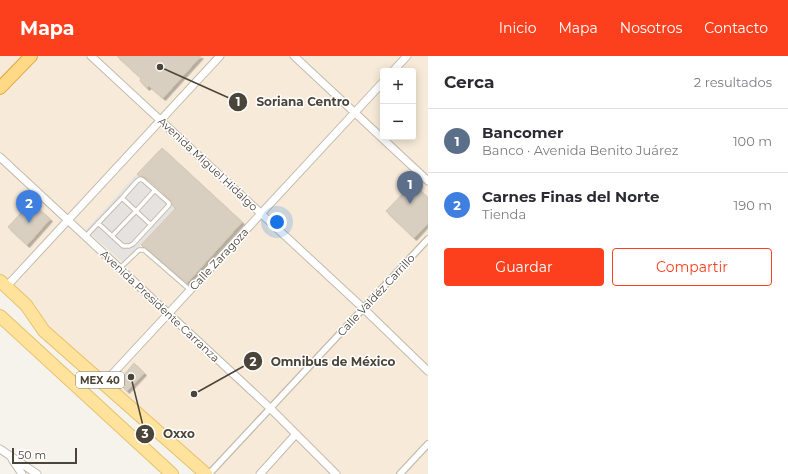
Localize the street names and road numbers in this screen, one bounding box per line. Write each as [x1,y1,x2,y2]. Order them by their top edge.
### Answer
street label: Avenida Miguel Hidalgo [155,114,261,214]
street label: Calle Zaragoza [187,225,251,293]
street label: Avenida Presidente Carranza [97,247,223,365]
street label: Calle Valdéz Carrillo [334,251,418,339]
road number: MEX 40 [76,372,124,388]

